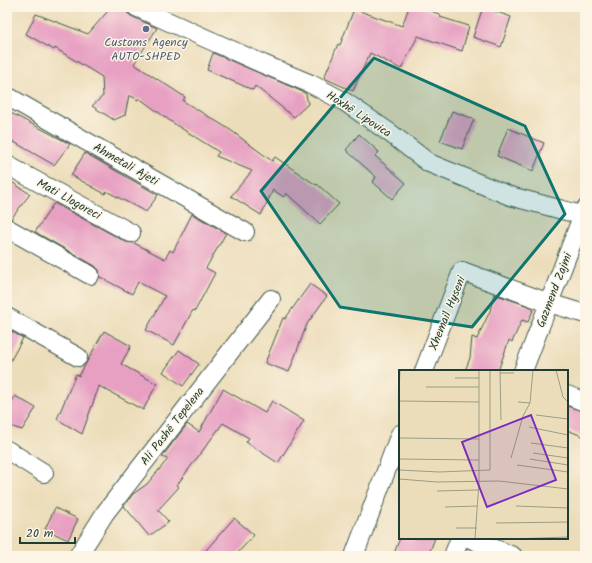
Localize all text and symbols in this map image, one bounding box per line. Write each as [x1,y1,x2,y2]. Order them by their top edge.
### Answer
marker: Customs Agency AUTO-SHPED [141,24,151,34]
place label: Customs Agency AUTO-SHPED [104,33,188,66]
street label: Hoxhë Lipovica [322,86,395,143]
street label: Ahmetali Ajeti [89,138,163,191]
street label: Mati Llogoreci [33,174,105,226]
street label: Gazmend Zajmi [531,249,578,330]
street label: Xhemail Hyseni [424,272,471,353]
inset map [399,370,568,539]
street label: Ali Pashë Tepelena [136,383,209,470]
scale bar [20,519,75,545]
text: 20 m [26,524,54,543]

